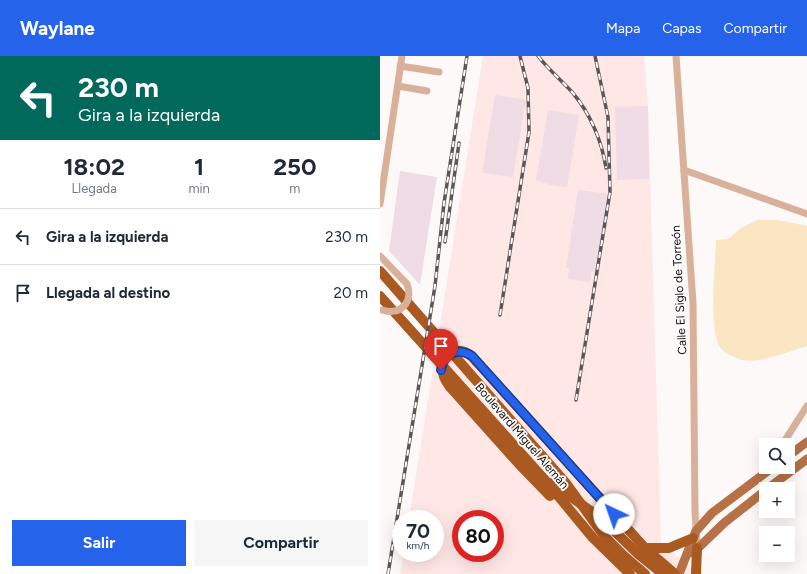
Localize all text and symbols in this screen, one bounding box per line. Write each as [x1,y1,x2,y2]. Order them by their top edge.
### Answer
text: Waylane [20,17,95,40]
text: Mapa [606,20,640,37]
text: Capas [662,20,701,37]
text: Compartir [723,20,787,37]
text: 230 m [78,70,159,104]
icon: left [12,72,64,124]
text: Gira a la izquierda [78,104,220,126]
text: 18:02 [63,152,125,181]
text: 1 [194,152,204,181]
text: 250 [273,152,317,181]
text: Llegada [72,181,117,196]
text: min [188,181,210,196]
text: m [289,181,300,196]
street label: Calle El Siglo de Torreón [669,225,689,355]
icon: left [12,226,34,248]
text: Gira a la izquierda [46,228,168,246]
text: 230 m [325,228,368,246]
icon: arrive [12,282,34,304]
text: Llegada al destino [46,284,170,302]
text: 20 m [334,284,368,302]
pin [424,329,458,370]
icon: arrive [430,335,452,357]
street label: Boulevard Miguel Alemán [472,380,572,492]
map controls [759,438,795,562]
button: search [759,438,795,474]
button: + [759,482,795,518]
position arrow [593,493,635,535]
speed limit sign: 80 [452,510,504,562]
text: 70 [406,519,430,543]
button: Salir [12,520,186,566]
button: Compartir [194,520,368,566]
button: − [759,526,795,562]
text: km/h [407,539,429,552]

